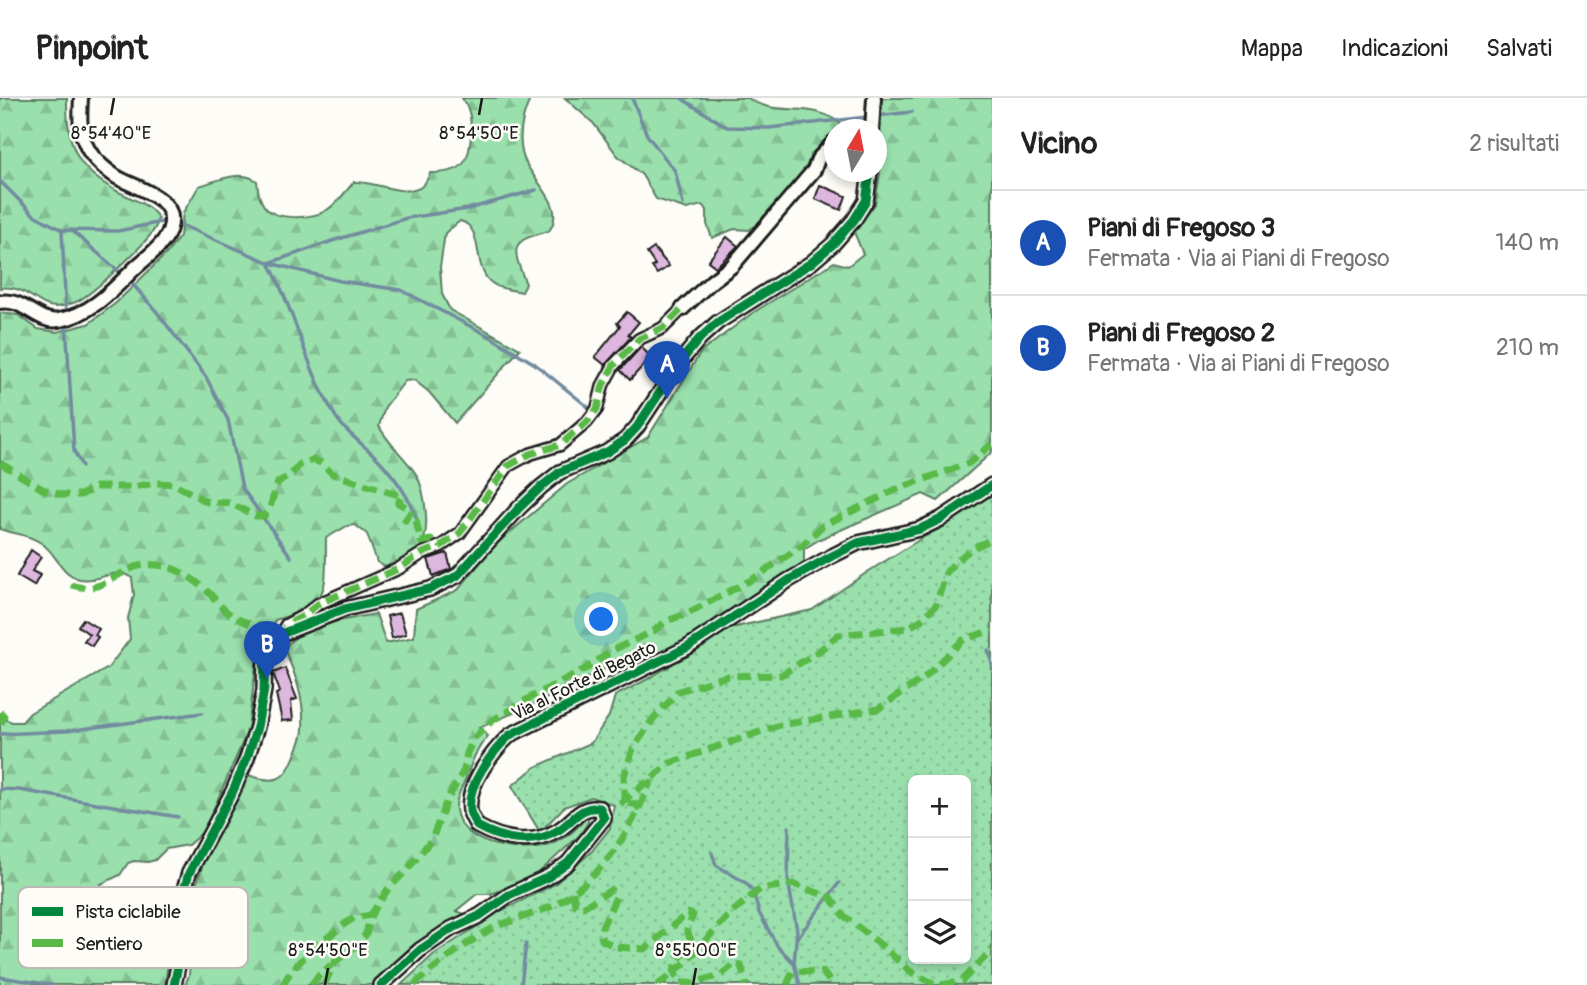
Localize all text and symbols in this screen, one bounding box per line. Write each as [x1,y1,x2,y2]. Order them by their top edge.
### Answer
text: Pinpoint [35,28,148,69]
text: Mappa [1241,34,1303,63]
text: Indicazioni [1341,34,1448,63]
text: Salvati [1486,34,1552,63]
north arrow [824,119,887,182]
text: 8°54'40"E [71,122,151,145]
text: 8°54'50"E [439,122,519,145]
text: Vicino [1020,125,1097,162]
text: 2 risultati [1469,129,1559,158]
text: Piani di Fregoso 3 [1087,212,1275,244]
text: A [1036,228,1050,257]
text: 140 m [1496,228,1559,257]
text: Fermata · Via ai Piani di Fregoso [1087,244,1390,273]
text: Piani di Fregoso 2 [1087,317,1275,349]
text: B [1036,333,1050,362]
text: 210 m [1496,333,1559,362]
pin: A [644,341,690,399]
text: Fermata · Via ai Piani di Fregoso [1087,349,1390,378]
your location [584,602,618,636]
pin: B [244,621,290,679]
street label: Via al Forte di Begato [508,636,660,726]
map controls [908,775,971,964]
button: + [908,775,971,838]
button: − [908,838,971,901]
legend [18,887,248,968]
text: Pista ciclabile [75,900,181,924]
button: layers [908,901,971,964]
text: Sentiero [75,932,143,956]
text: 8°54'50"E [288,939,368,962]
text: 8°55'00"E [655,939,737,962]

